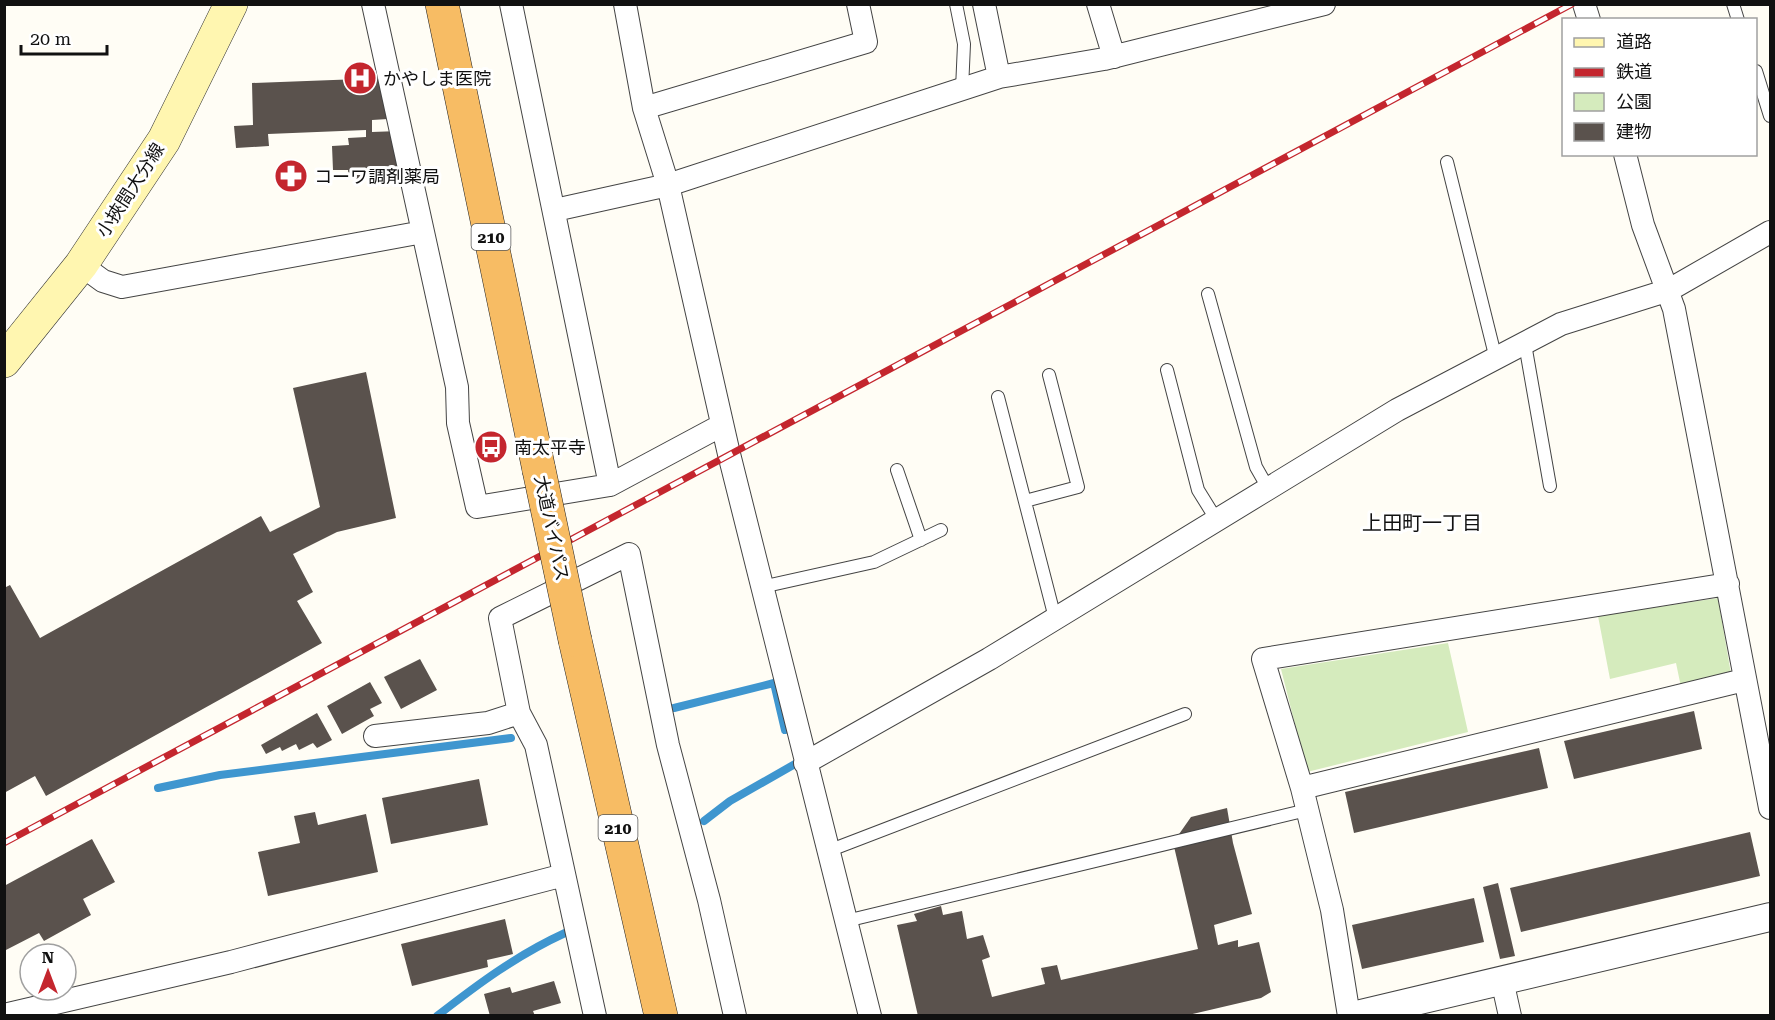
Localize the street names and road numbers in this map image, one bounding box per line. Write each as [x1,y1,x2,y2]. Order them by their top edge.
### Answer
street label: 小挾間大分線 [92,139,168,241]
road number: 210 [472,224,510,250]
street label: 大道バイパス [531,473,573,583]
road number: 210 [598,815,638,841]

